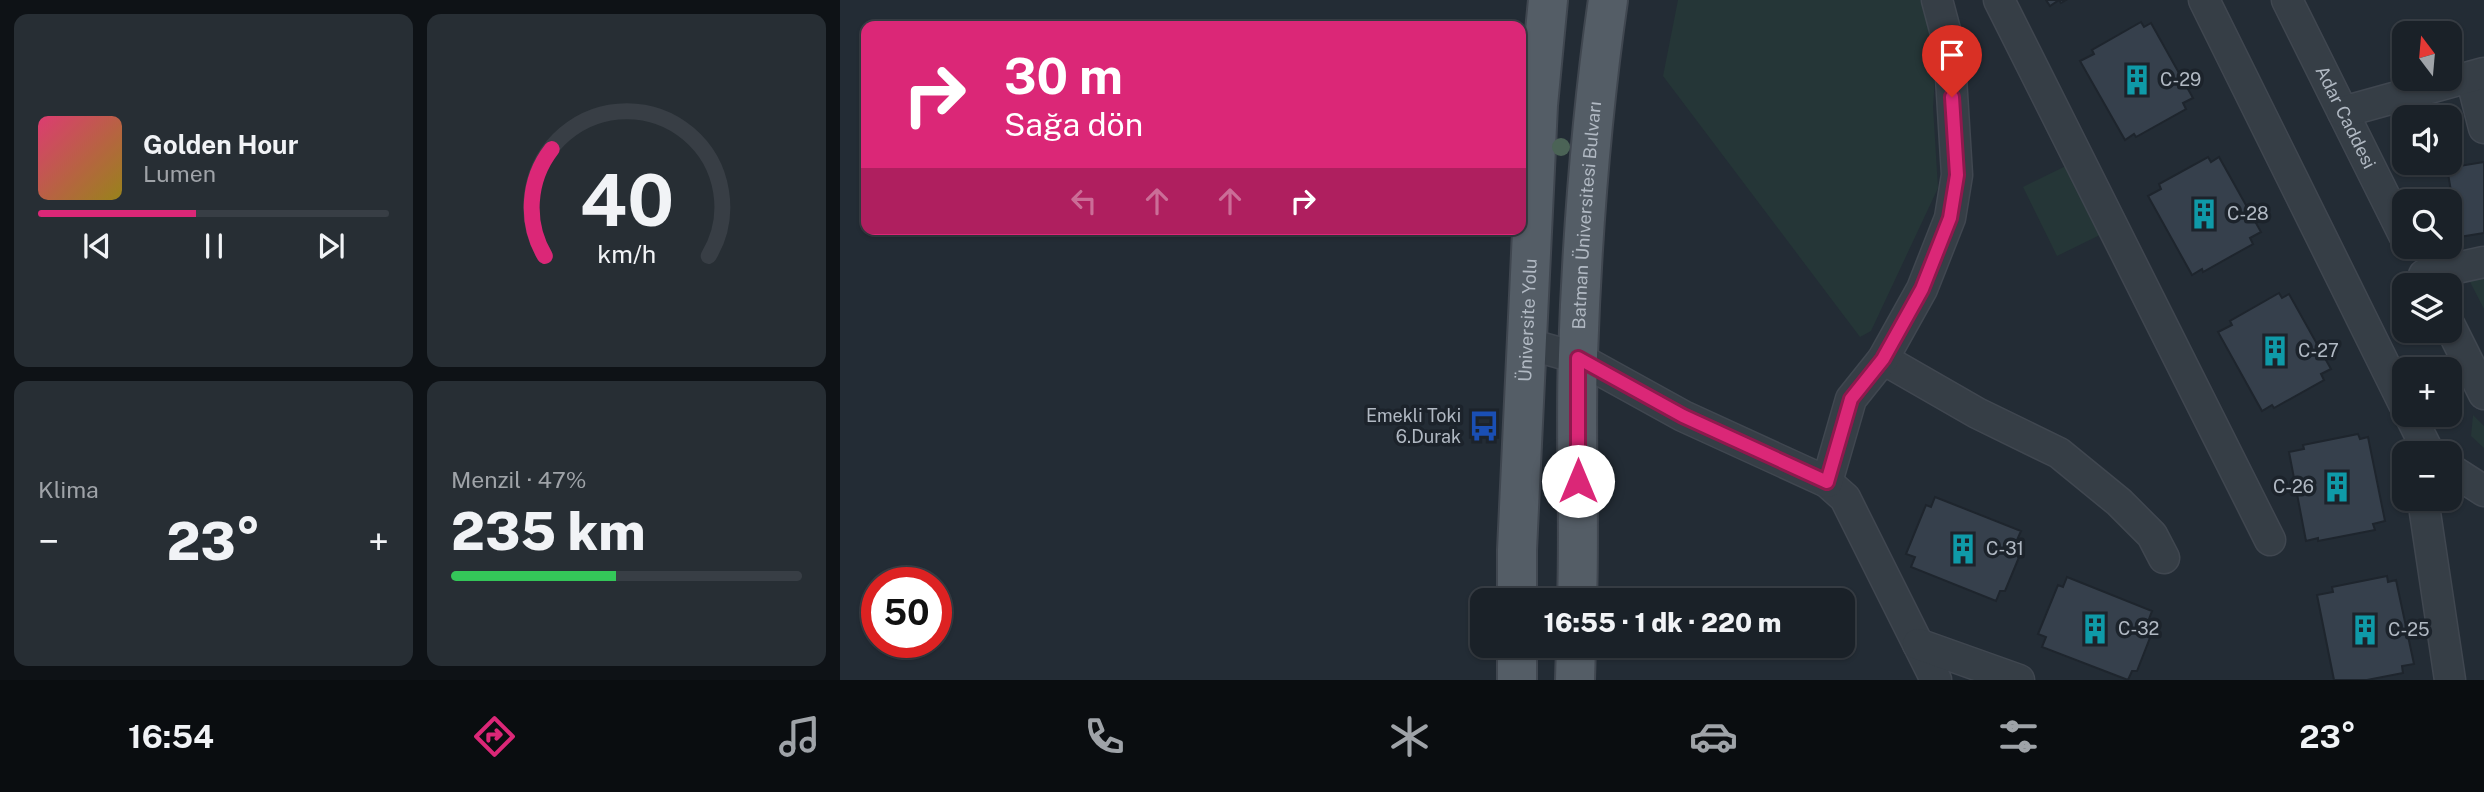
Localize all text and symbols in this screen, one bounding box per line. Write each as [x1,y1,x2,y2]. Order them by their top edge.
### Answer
north arrow [2392,21,2462,91]
map controls [2392,21,2462,511]
pin [1922,25,1982,97]
icon: arrive [1933,36,1971,74]
text: 30 m [1004,47,1123,105]
icon: right [889,49,980,140]
street label: Adar Caddesi [2311,62,2380,172]
building icon: C-29 [2120,63,2154,97]
place label: C-29 [2160,69,2201,90]
street label: Batman Üniversitesi Bulvarı [1568,100,1605,330]
button: sound [2392,105,2462,175]
text: Sağa dön [1004,106,1143,143]
text: Golden Hour [143,129,298,160]
text: 40 [579,158,674,243]
text: Lumen [143,160,216,187]
icon: left [1065,182,1103,220]
icon: ahead [1138,182,1176,220]
icon: ahead [1211,182,1249,220]
icon: right [1284,182,1322,220]
button: search [2392,189,2462,259]
building icon: C-28 [2187,197,2221,231]
place label: C-28 [2227,203,2269,224]
icon: previous [78,227,116,265]
icon: pause [195,227,233,265]
icon: next [312,227,350,265]
text: km/h [597,239,656,269]
street label: Üniversite Yolu [1513,258,1541,383]
button: layers [2392,273,2462,343]
building icon: C-27 [2258,334,2292,368]
place label: C-27 [2298,340,2339,361]
button: + [2392,357,2462,427]
place label: Emekli Toki 6.Durak [1366,405,1461,447]
bus stop icon: Emekli Toki 6.Durak [1467,409,1501,443]
button: − [2392,441,2462,511]
position arrow [1541,444,1615,518]
text: Menzil · 47% [451,466,587,493]
building icon: C-26 [2320,470,2354,504]
text: Klima [38,476,99,503]
place label: C-26 [2273,476,2314,497]
text: 235 km [451,501,645,562]
text: 23° [166,511,261,572]
text: − [38,519,59,564]
text: + [368,519,389,564]
building icon: C-31 [1946,532,1980,566]
place label: C-31 [1986,538,2024,559]
speed limit sign: 50 [861,567,952,658]
text: 16:55 · 1 dk · 220 m [1544,607,1781,638]
building icon: C-32 [2078,612,2112,646]
building icon: C-25 [2348,613,2382,647]
place label: C-32 [2118,618,2159,639]
place label: C-25 [2388,619,2429,640]
icon: directions [470,712,519,761]
icon: music [775,712,824,761]
icon: phone [1080,712,1129,761]
icon: climate [1385,712,1434,761]
icon: car [1689,712,1738,761]
icon: filters [1994,712,2043,761]
text: 16:54 [128,718,214,755]
text: 23° [2299,718,2356,755]

